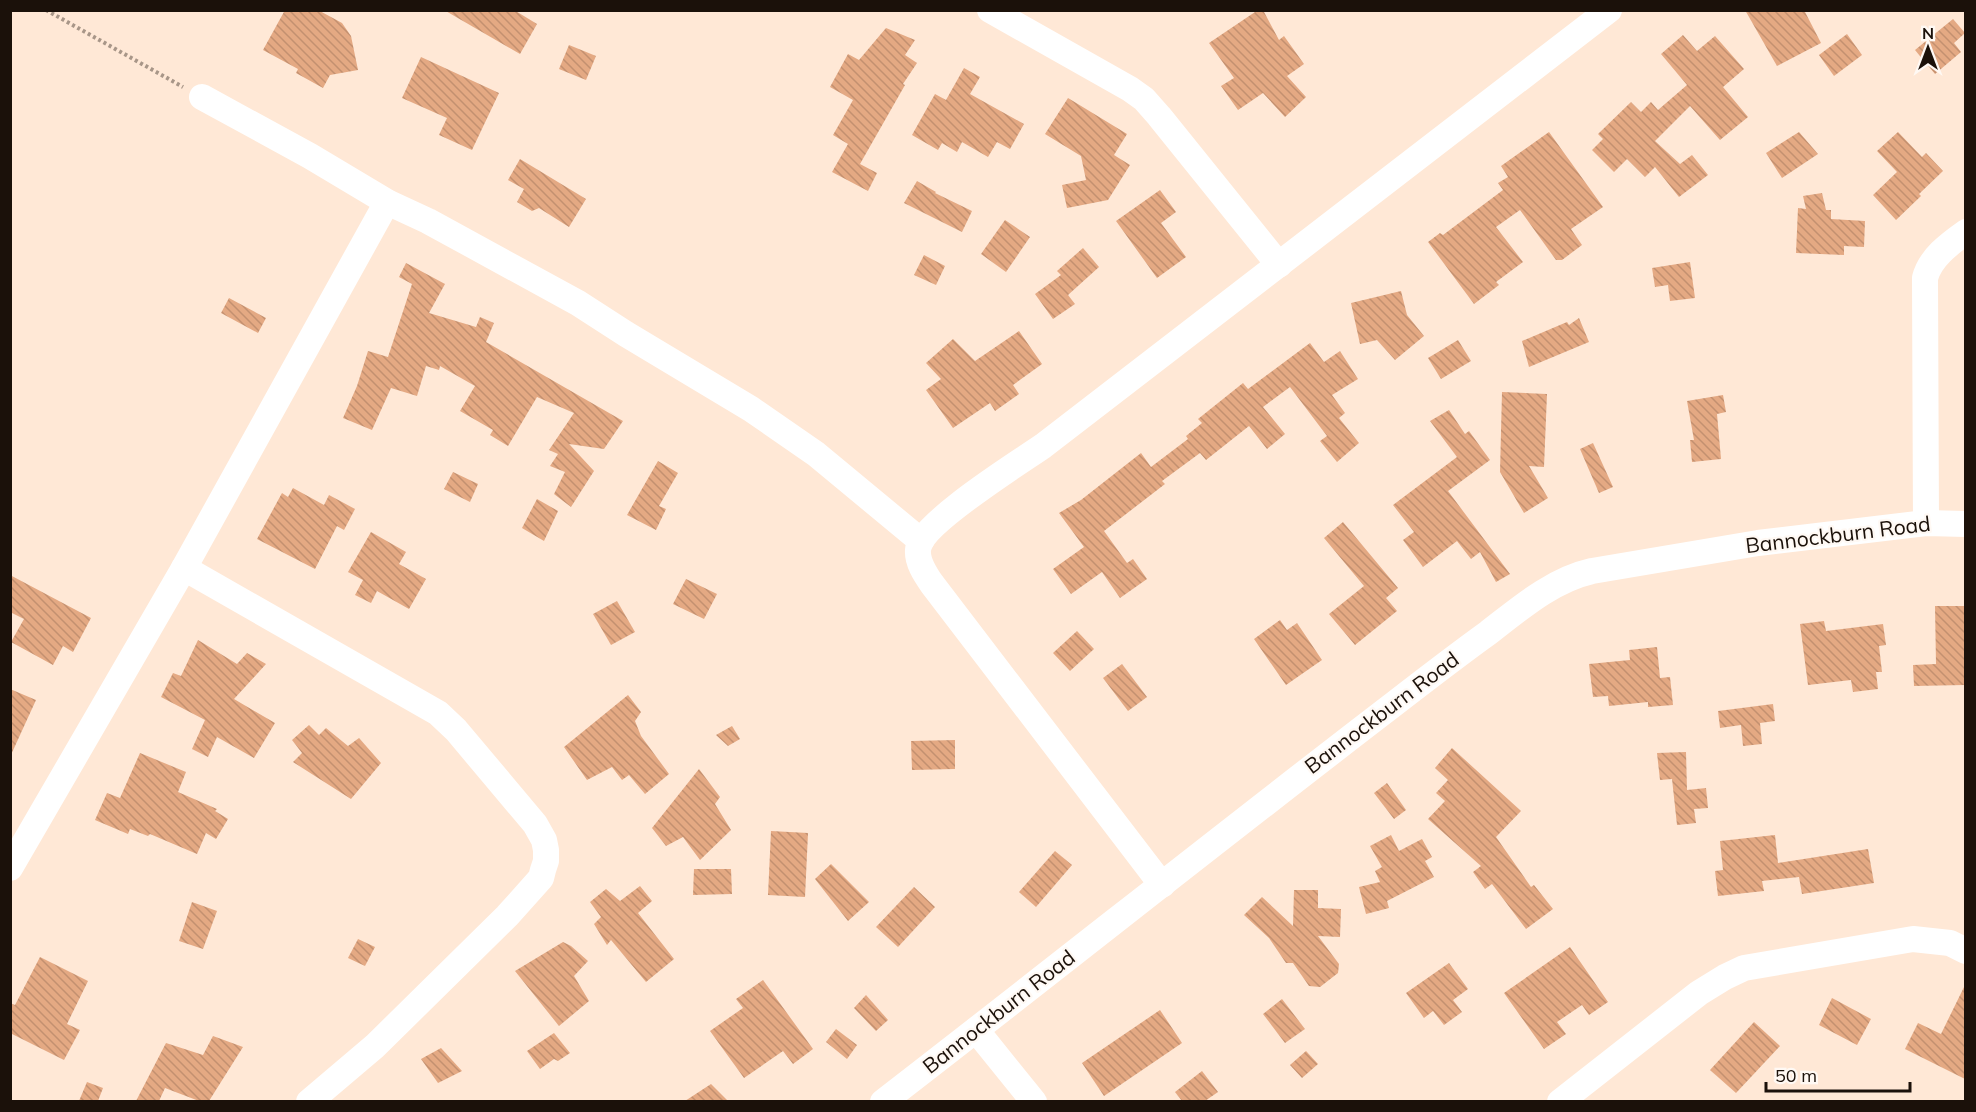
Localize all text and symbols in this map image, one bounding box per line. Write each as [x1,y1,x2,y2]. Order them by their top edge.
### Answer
north arrow [1898,18,1958,78]
text: N [1922,23,1934,43]
street label: Bannockburn Road [1744,510,1932,558]
street label: Bannockburn Road [1299,646,1464,779]
street label: Bannockburn Road [917,944,1080,1079]
scale bar [1766,1055,1910,1093]
text: 50 m [1775,1064,1817,1087]

